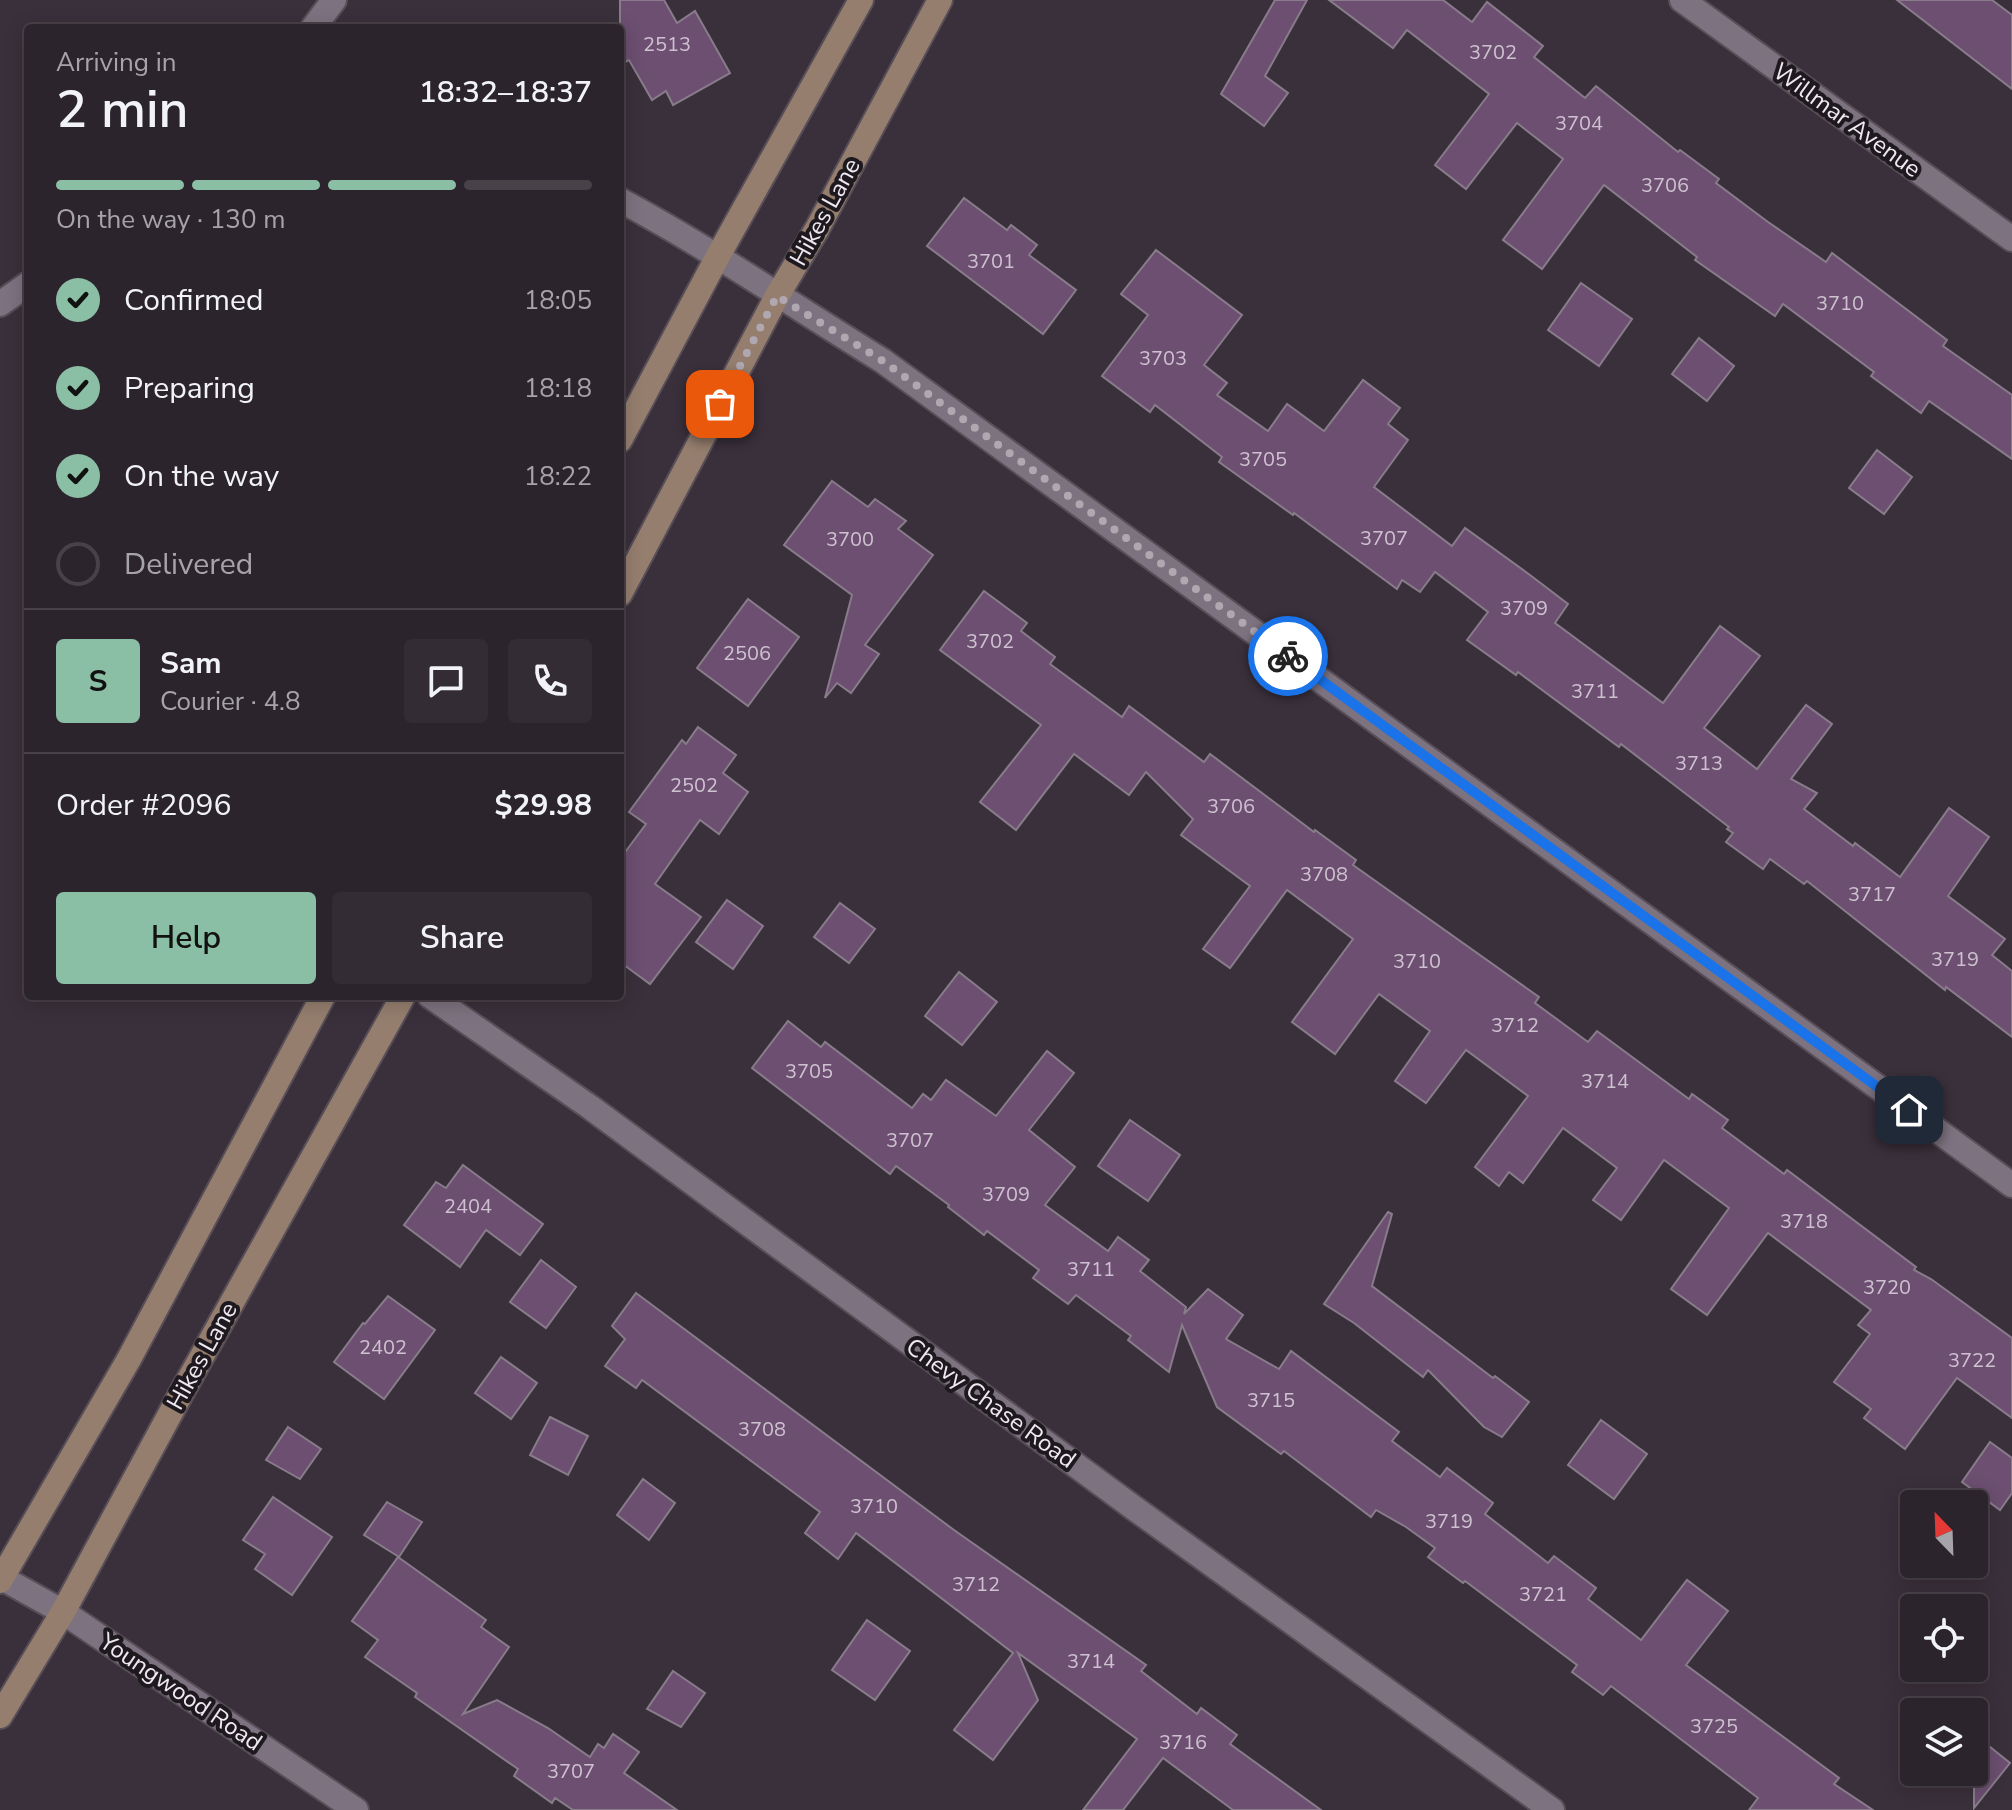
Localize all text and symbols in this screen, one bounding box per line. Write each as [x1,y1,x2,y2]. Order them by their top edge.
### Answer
house number: 2513 [643,31,691,58]
house number: 3702 [1469,39,1517,66]
text: Arriving in [56,45,177,80]
street label: Willmar Avenue [1766,55,1928,185]
text: 18:32–18:37 [419,72,592,113]
text: 2 min [56,74,189,145]
house number: 3704 [1555,110,1603,137]
street label: Hikes Lane [782,153,868,271]
house number: 3706 [1641,172,1689,199]
text: On the way · 130 m [56,202,285,237]
house number: 3701 [967,248,1015,275]
icon: check [56,278,100,322]
text: Confirmed [124,280,264,321]
text: 18:05 [524,283,592,318]
house number: 3710 [1816,290,1864,317]
house number: 3703 [1139,345,1187,372]
icon: check [56,366,100,410]
text: Preparing [124,368,255,409]
pin [686,370,754,438]
text: 18:18 [524,371,592,406]
icon: bag [698,382,742,426]
house number: 3705 [1239,446,1287,473]
icon: check [56,454,100,498]
text: On the way [124,456,279,497]
text: 18:22 [524,459,592,494]
house number: 3707 [1360,525,1408,552]
house number: 3700 [826,526,874,553]
text: Delivered [124,544,253,585]
house number: 3709 [1500,595,1548,622]
courier [1248,616,1328,696]
house number: 3702 [966,628,1014,655]
icon: bike [1266,634,1310,678]
button: chat [404,639,488,723]
button: phone [508,639,592,723]
house number: 2506 [723,640,771,667]
text: Sam [160,643,222,684]
text: S [89,661,107,702]
house number: 3711 [1571,678,1619,705]
text: Courier · 4.8 [160,684,301,719]
house number: 3713 [1675,750,1723,777]
house number: 2502 [670,772,718,799]
text: Order #2096 [56,785,231,826]
text: $29.98 [495,785,592,826]
house number: 3706 [1207,793,1255,820]
house number: 3708 [1300,861,1348,888]
house number: 3717 [1848,881,1896,908]
button: Help [56,892,316,984]
button: Share [332,892,592,984]
house number: 3719 [1931,946,1979,973]
house number: 3710 [1393,948,1441,975]
house number: 3712 [1491,1012,1539,1039]
house number: 3705 [785,1058,833,1085]
house number: 3714 [1581,1068,1629,1095]
pin [1875,1076,1943,1144]
icon: home [1887,1088,1931,1132]
house number: 3707 [886,1127,934,1154]
house number: 3709 [982,1181,1030,1208]
house number: 2404 [444,1193,492,1220]
house number: 3718 [1780,1208,1828,1235]
house number: 3711 [1067,1256,1115,1283]
house number: 3720 [1863,1274,1911,1301]
street label: Hikes Lane [159,1297,245,1415]
street label: Chevy Chase Road [900,1331,1082,1475]
house number: 2402 [359,1334,407,1361]
house number: 3722 [1948,1347,1996,1374]
house number: 3715 [1247,1387,1295,1414]
house number: 3708 [738,1416,786,1443]
north arrow [1900,1490,1988,1578]
map controls [1900,1490,1988,1786]
house number: 3710 [850,1493,898,1520]
house number: 3719 [1425,1508,1473,1535]
house number: 3712 [952,1571,1000,1598]
house number: 3721 [1519,1581,1567,1608]
button: locate [1900,1594,1988,1682]
street label: Youngwood Road [93,1625,269,1758]
house number: 3714 [1067,1648,1115,1675]
button: layers [1900,1698,1988,1786]
house number: 3725 [1690,1713,1738,1740]
house number: 3716 [1159,1729,1207,1756]
house number: 3707 [547,1758,595,1785]

